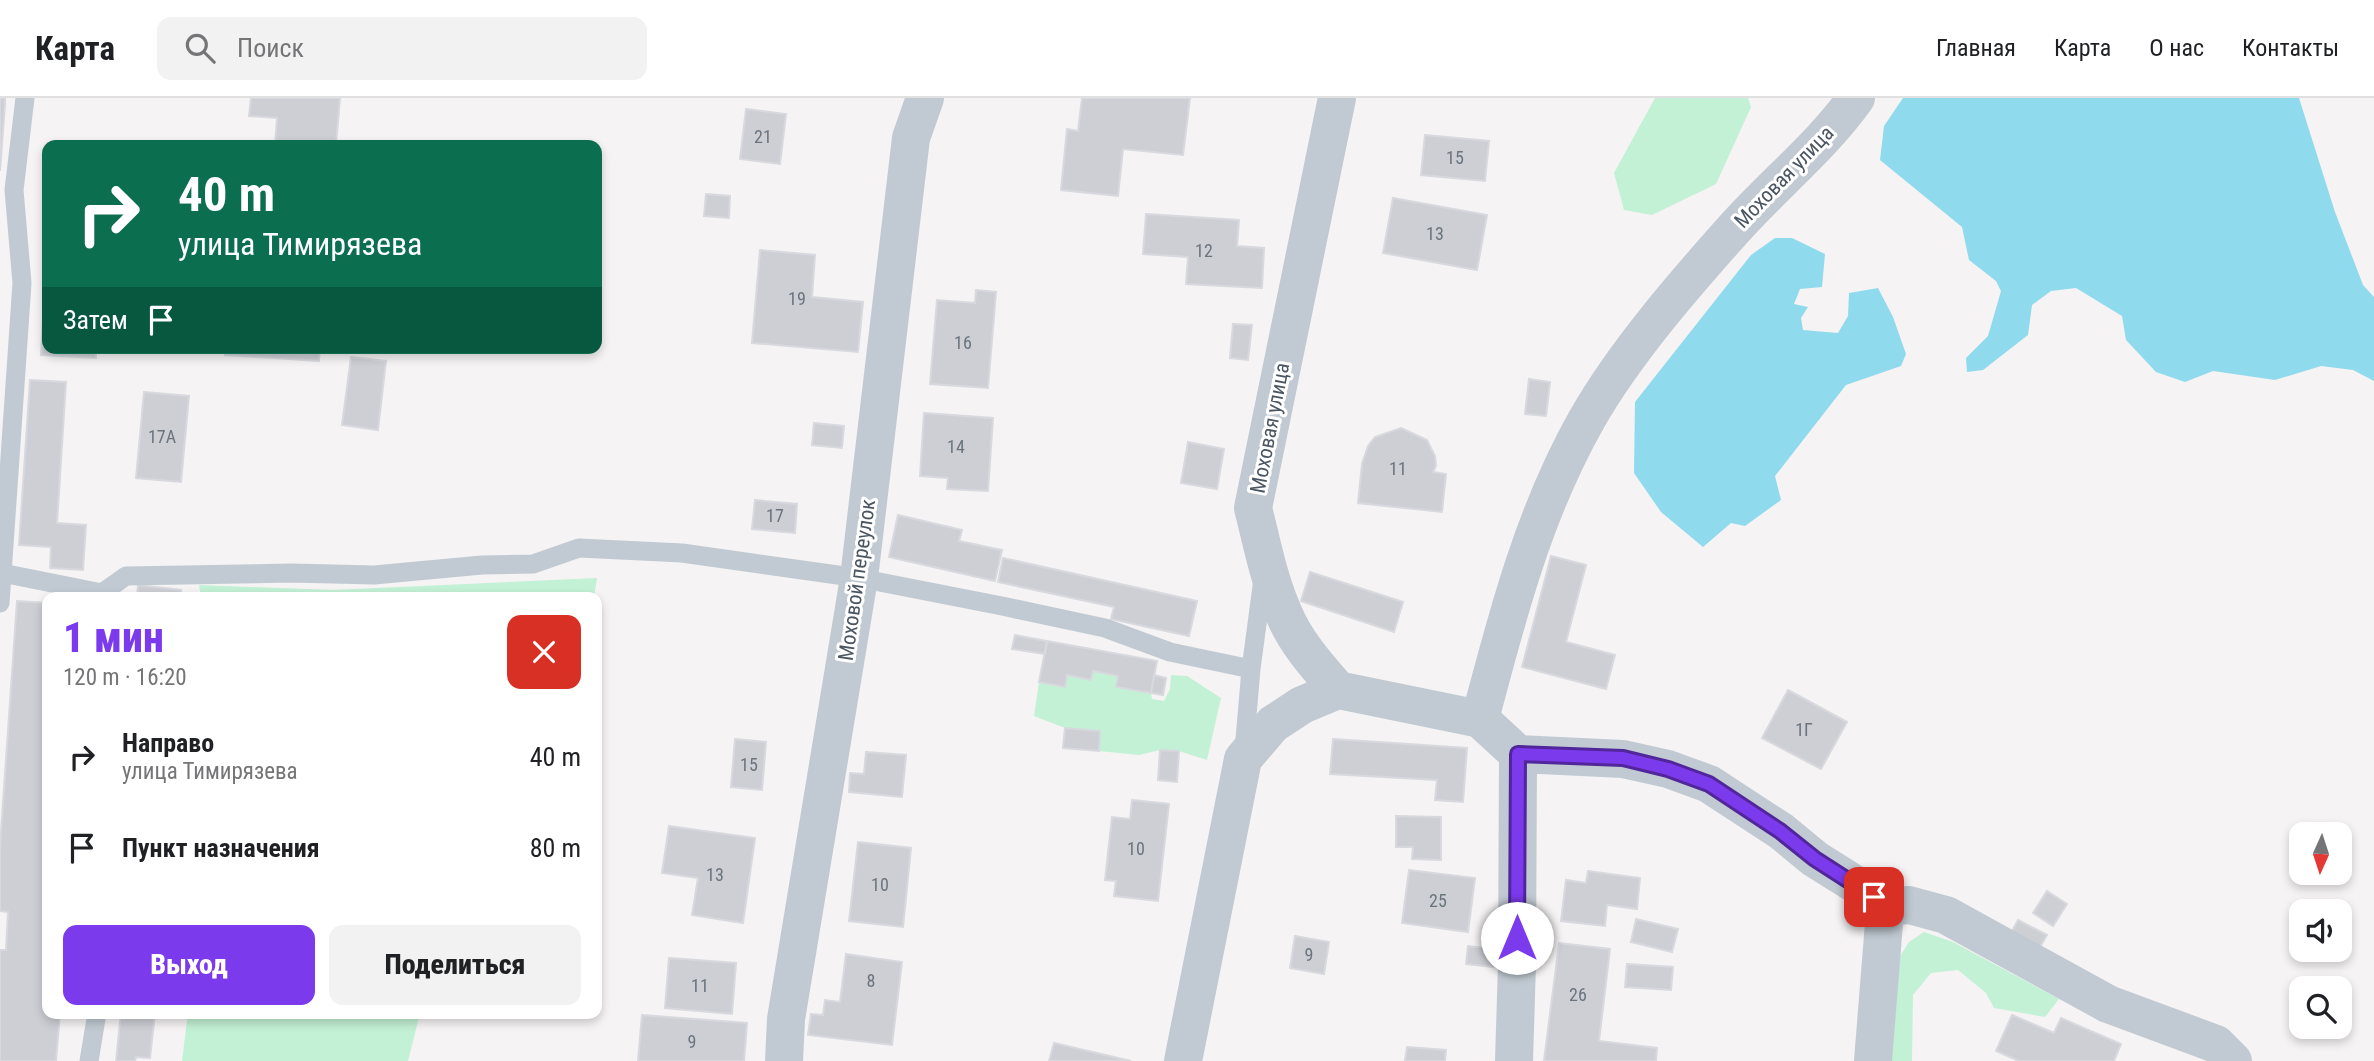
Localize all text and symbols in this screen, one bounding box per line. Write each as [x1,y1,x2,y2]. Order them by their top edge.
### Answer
search box [157,17,647,80]
text: Карта [35,29,115,68]
icon: search [181,29,219,67]
text: Поиск [237,33,304,63]
text: Главная [1936,34,2016,62]
text: Карта [2054,34,2111,62]
text: О нас [2149,34,2204,62]
text: Контакты [2242,34,2339,62]
street label: Моховая улица [1729,121,1839,233]
house number: 21 [754,126,772,147]
house number: 15 [1446,147,1464,168]
text: 40 m [178,166,275,223]
icon: right [63,168,154,259]
house number: 13 [1426,223,1444,244]
text: улица Тимирязева [178,225,422,263]
house number: 12 [1195,240,1213,261]
house number: 19 [788,288,806,309]
icon: arrive [142,301,180,339]
text: Затем [63,305,128,335]
house number: 16 [954,332,972,353]
street label: Моховая улица [1246,361,1294,495]
house number: 17А [148,426,177,447]
house number: 14 [947,436,965,457]
house number: 11 [1389,458,1407,479]
street label: Моховой переулок [834,498,880,662]
house number: 17 [766,505,784,526]
text: 1 мин [63,613,164,662]
button: close [507,615,581,689]
text: 120 m · 16:20 [63,664,187,691]
house number: 1Г [1795,719,1813,740]
text: Направо [122,728,214,758]
icon: right [63,738,101,776]
text: 40 m [530,742,581,772]
house number: 15 [740,754,758,775]
text: улица Тимирязева [122,758,298,785]
north arrow [2289,822,2352,886]
map controls [2289,822,2352,1039]
icon: arrive [63,829,101,867]
text: Пункт назначения [122,833,320,863]
text: 80 m [530,833,581,863]
house number: 10 [1127,838,1145,859]
house number: 13 [706,864,724,885]
pin [1844,867,1904,927]
house number: 10 [871,874,889,895]
icon: arrive [1855,878,1893,916]
house number: 25 [1429,890,1447,911]
button: sound [2289,899,2352,962]
position arrow [1480,901,1554,975]
button: Выход [63,925,315,1005]
button: Поделиться [329,925,581,1005]
house number: 9 [1305,944,1313,965]
house number: 8 [867,970,875,991]
house number: 11 [691,975,709,996]
button: search [2289,976,2352,1039]
house number: 26 [1569,984,1587,1005]
house number: 9 [688,1031,696,1052]

